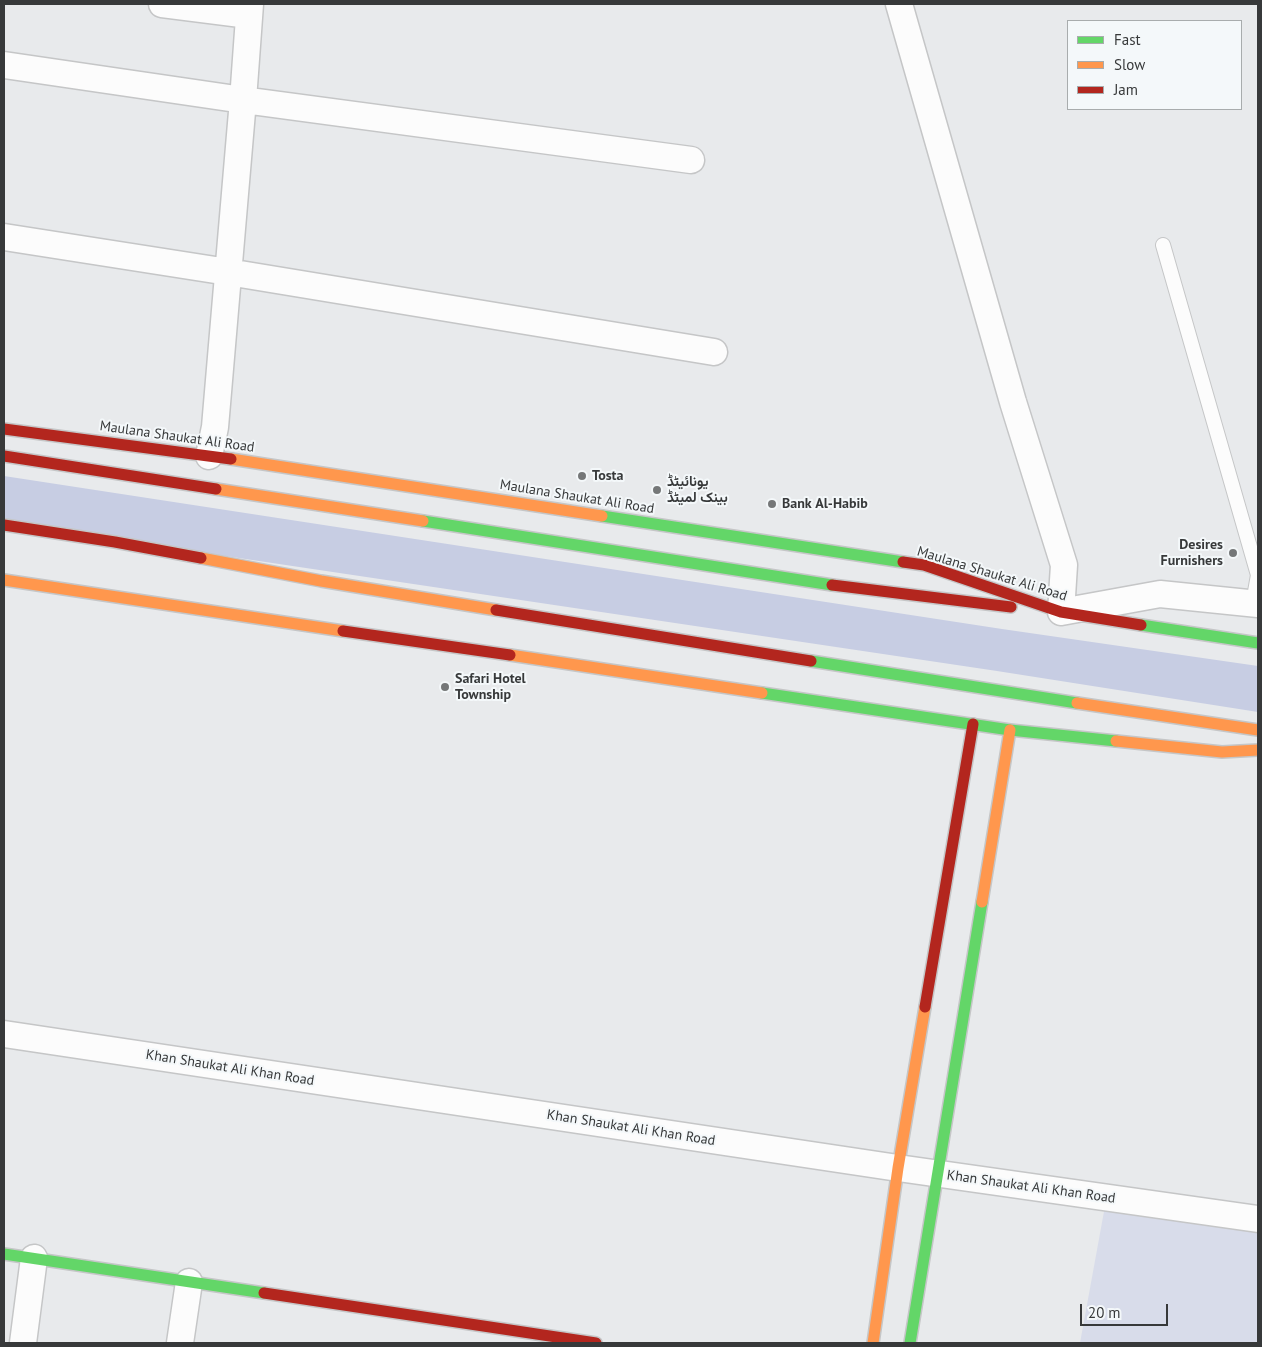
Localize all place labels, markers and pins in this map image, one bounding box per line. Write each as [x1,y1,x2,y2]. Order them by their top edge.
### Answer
place label: Tosta [592,468,623,484]
marker: Tosta [576,470,588,482]
place label: یونائیٹڈ بینک لمیٹڈ [667,474,728,507]
marker: یونائیٹڈ بینک لمیٹڈ [651,484,663,496]
place label: Bank Al-Habib [782,496,868,512]
marker: Bank Al-Habib [766,498,778,510]
place label: Desires Furnishers [1161,537,1223,570]
marker: Desires Furnishers [1227,547,1239,559]
place label: Safari Hotel Township [455,671,526,704]
marker: Safari Hotel Township [439,681,451,693]

